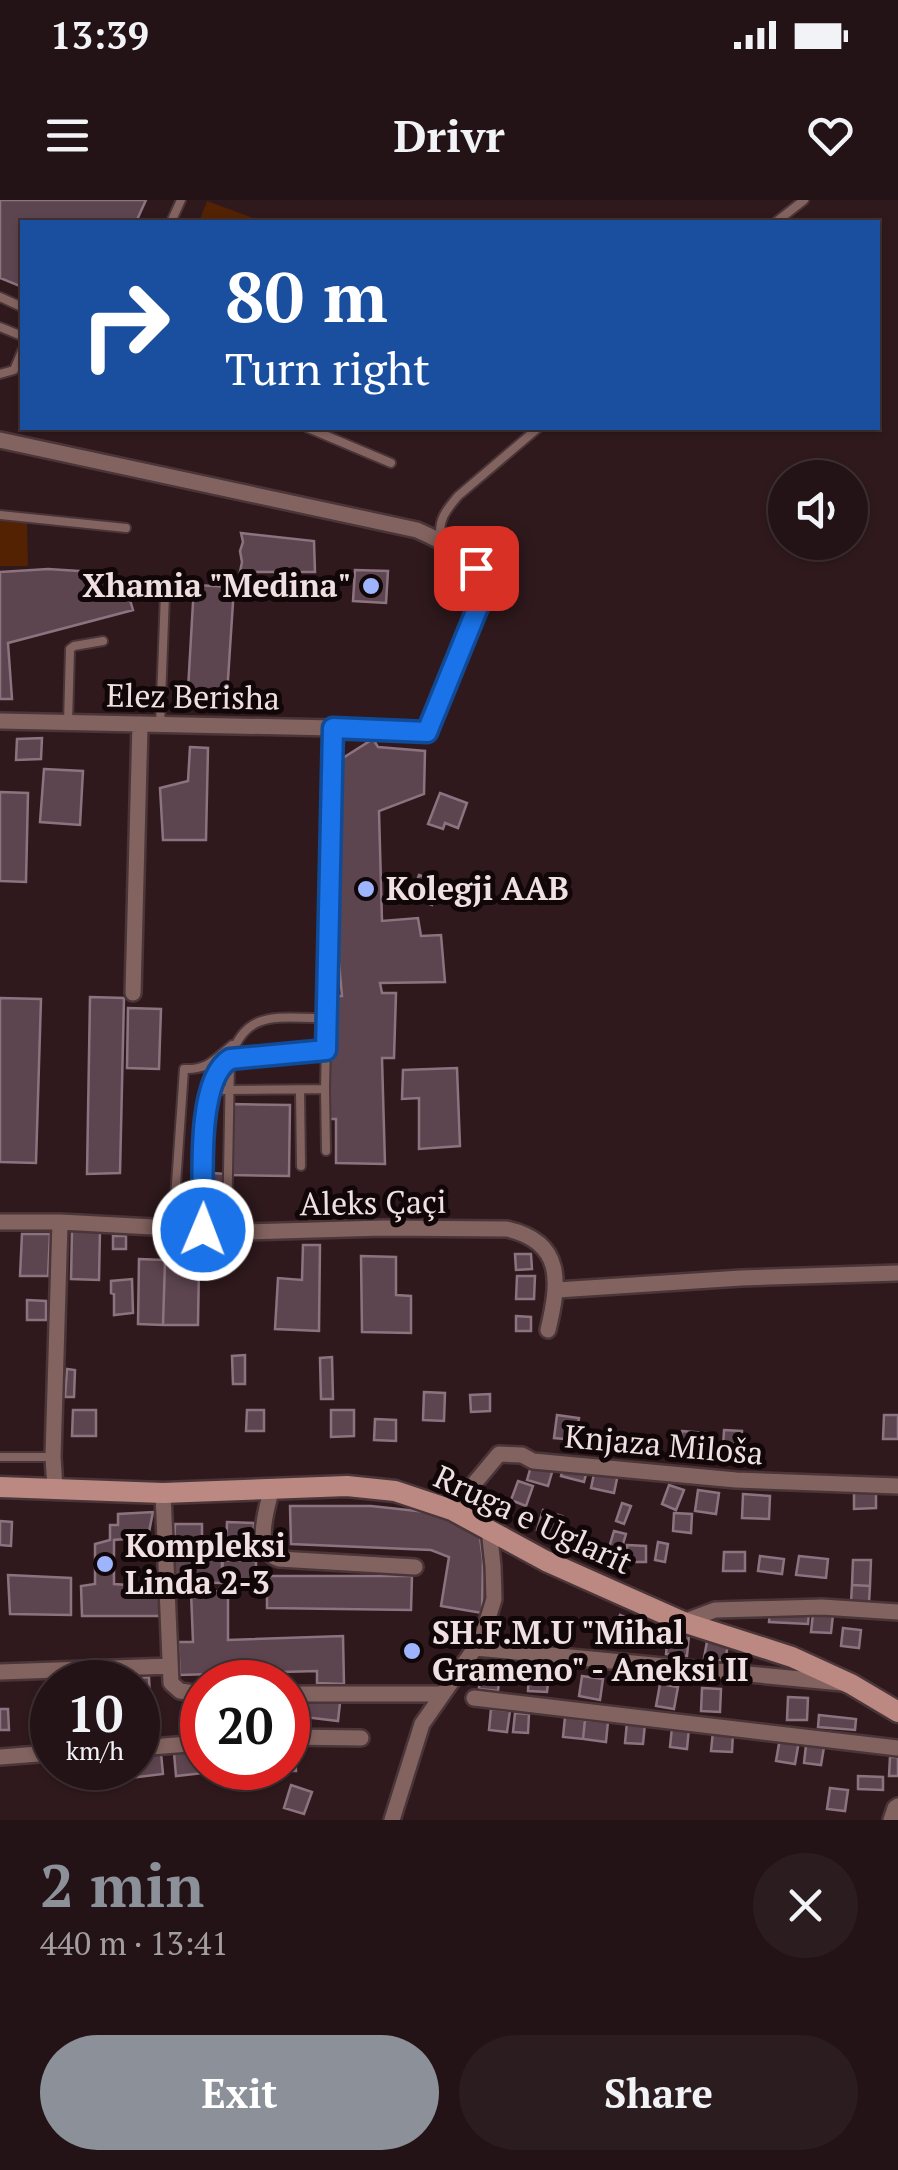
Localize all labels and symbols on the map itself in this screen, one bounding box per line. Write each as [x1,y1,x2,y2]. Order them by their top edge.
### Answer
pin [434,526,519,611]
place label: Xhamia "Medina" [82,564,351,606]
marker: Xhamia "Medina" [360,575,382,597]
street label: Elez Berisha [106,673,280,719]
place label: Kolegji AAB [386,867,569,909]
marker: Kolegji AAB [355,878,377,900]
position arrow [151,1178,255,1282]
street label: Aleks Çaçi [299,1180,447,1224]
street label: Knjaza Miloša [563,1414,765,1474]
street label: Rruga e Uglarit [428,1455,639,1583]
place label: Kompleksi Linda 2-3 [125,1524,286,1603]
marker: Kompleksi Linda 2-3 [94,1553,116,1575]
place label: SH.F.M.U "Mihal Grameno" - Aneksi II [432,1611,749,1690]
marker: SH.F.M.U "Mihal Grameno" - Aneksi II [401,1640,423,1662]
speed limit sign: 20 [180,1660,310,1790]

